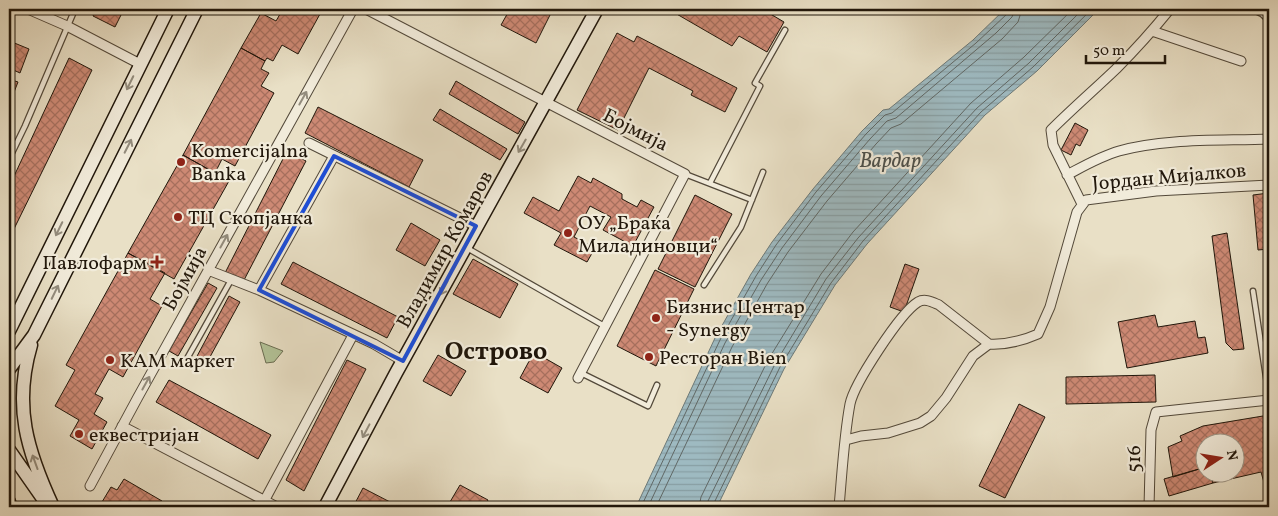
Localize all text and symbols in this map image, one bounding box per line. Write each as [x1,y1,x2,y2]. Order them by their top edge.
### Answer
scale bar [1086,32,1164,64]
text: 50 m [1093,41,1125,62]
one-way arrow [125,76,135,91]
one-way arrow [298,92,308,106]
street label: Бојмија [597,102,673,159]
place label: Komercijalna Banka [191,138,308,189]
one-way arrow [516,138,526,152]
one-way arrow [124,139,133,154]
water label: Вардар [859,147,921,176]
marker: Komercijalna Banka [175,156,187,168]
street label: Јордан Мијалков [1091,157,1247,199]
street label: Владимир Комаров [391,166,501,334]
place label: ТЦ Скопјанка [188,205,313,233]
place label: ОУ „Браќа Миладиновци“ [578,210,718,261]
marker: ТЦ Скопјанка [172,211,184,223]
one-way arrow [53,221,63,236]
marker: ОУ „Браќа Миладиновци“ [562,227,574,239]
one-way arrow [219,233,229,248]
street label: Бојмија [157,241,215,316]
place label: Павлофарм [42,250,147,278]
marker: Павлофарм [151,256,163,268]
one-way arrow [439,280,448,295]
one-way arrow [50,284,60,299]
place label: Бизнис Центар - Synergy [666,294,805,345]
marker: Бизнис Центар - Synergy [650,312,662,324]
district label: Острово [445,335,547,370]
place label: Ресторан Bien [659,345,787,373]
place label: KAM маркет [120,348,235,376]
marker: Ресторан Bien [643,351,655,363]
marker: KAM маркет [104,354,116,366]
one-way arrow [141,376,151,391]
place label: еквестријан [89,422,199,450]
one-way arrow [361,423,371,438]
marker: еквестријан [73,428,85,440]
north arrow [1196,434,1246,484]
street label: 516 [1121,445,1149,473]
text: N [1221,449,1242,463]
one-way arrow [30,455,39,470]

